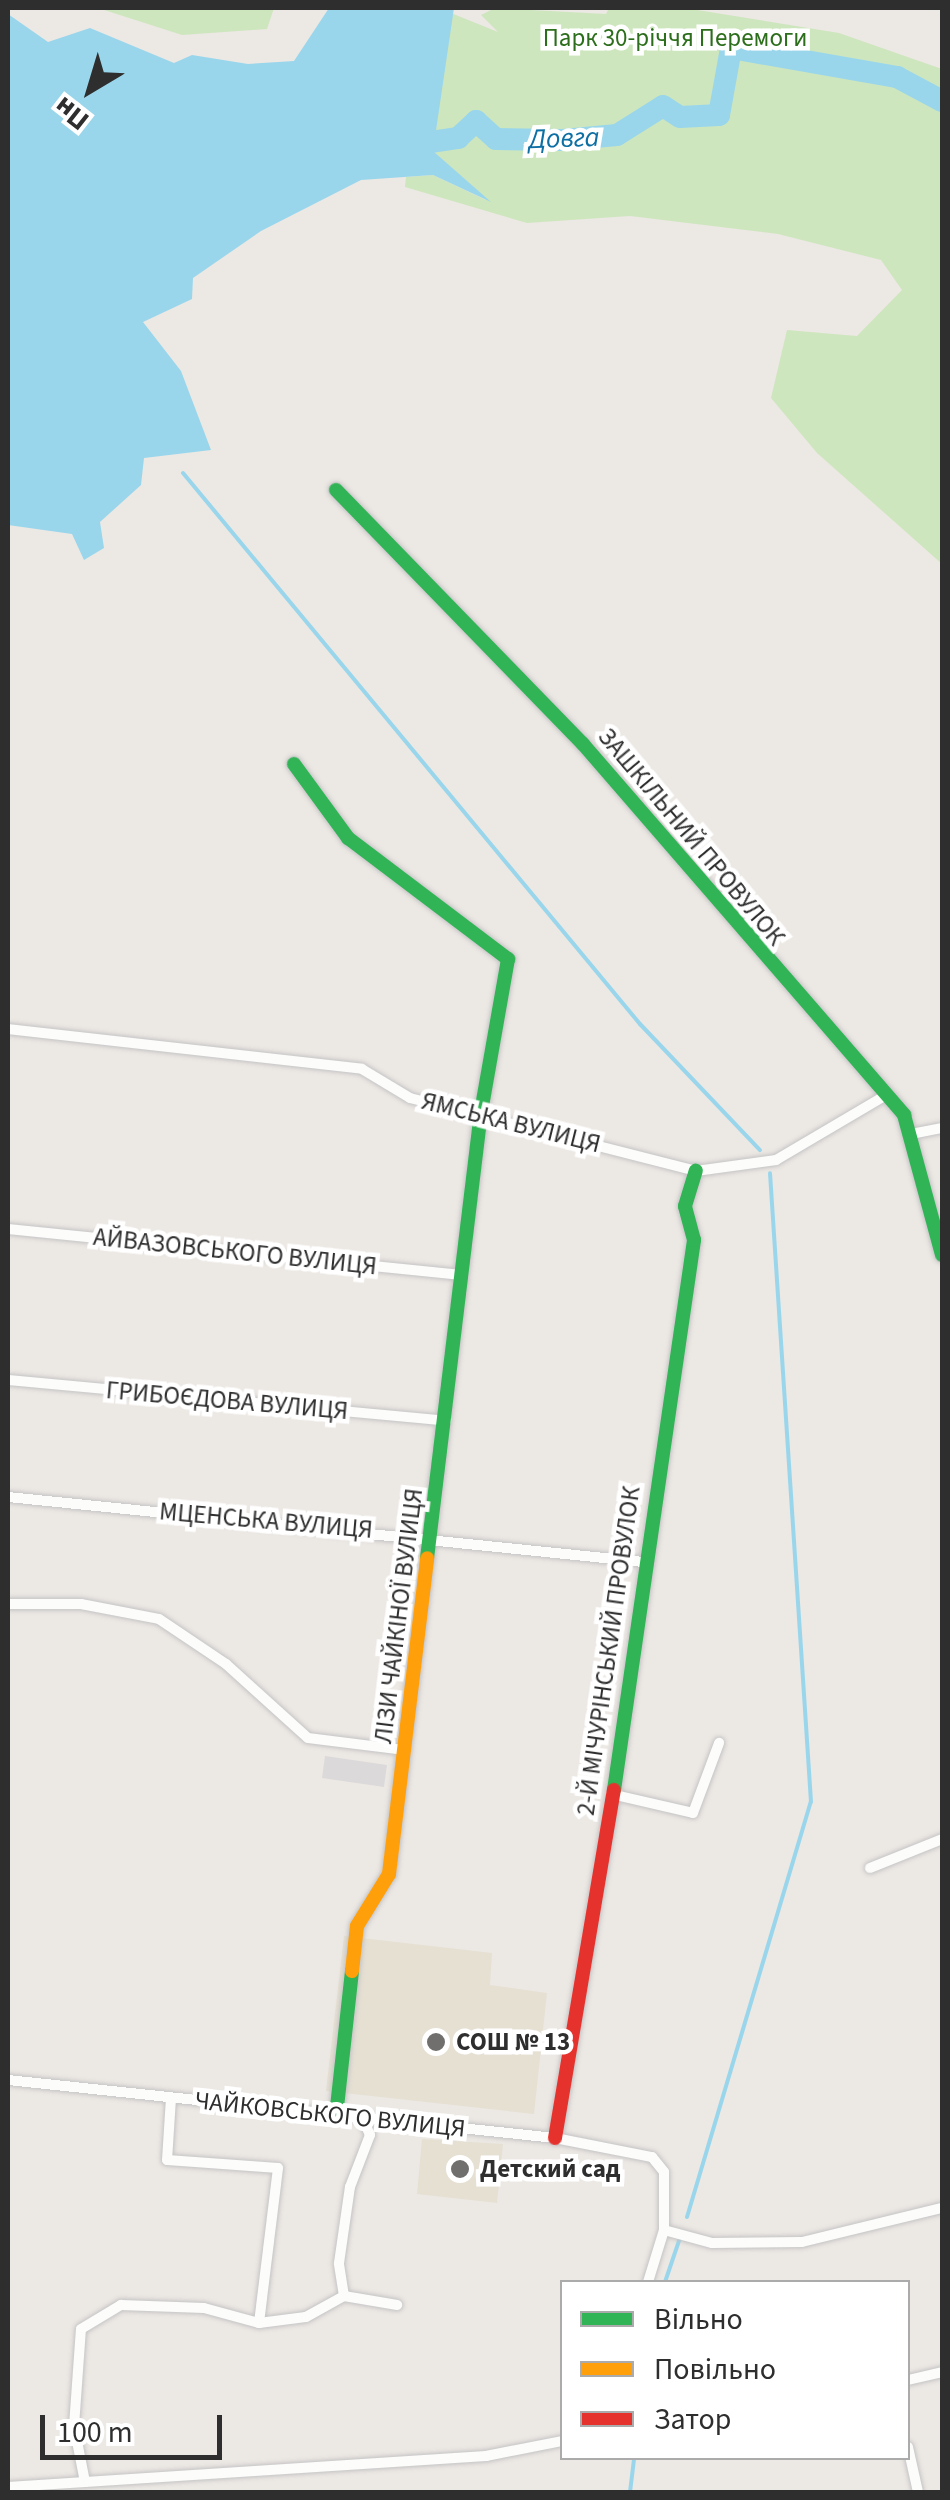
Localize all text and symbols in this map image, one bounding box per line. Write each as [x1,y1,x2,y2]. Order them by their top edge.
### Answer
park label: Парк 30-річчя Перемоги [543,23,807,53]
north arrow [40,40,140,140]
text: Пн [45,87,98,140]
water label: Довга [528,120,600,156]
street label: ЗАШКІЛЬНИЙ ПРОВУЛОК [591,722,791,952]
street label: ЯМСЬКА ВУЛИЦЯ [418,1086,604,1160]
street label: АЙВАЗОВСЬКОГО ВУЛИЦЯ [92,1222,378,1282]
street label: ГРИБОЄДОВА ВУЛИЦЯ [105,1375,349,1427]
street label: 2-Й МІЧУРІНСЬКИЙ ПРОВУЛОК [571,1485,647,1817]
street label: ЛІЗИ ЧАЙКІНОЇ ВУЛИЦЯ [368,1487,430,1745]
street label: МЦЕНСЬКА ВУЛИЦЯ [158,1497,374,1545]
place label: СОШ № 13 [456,2027,570,2057]
marker: СОШ № 13 [425,2031,447,2053]
street label: ЧАЙКОВСЬКОГО ВУЛИЦЯ [193,2086,467,2144]
place label: Детский сад [480,2154,620,2184]
marker: Детский сад [449,2158,471,2180]
legend [560,2280,910,2460]
text: Вільно [654,2298,743,2341]
text: Повільно [654,2348,776,2391]
scale bar [45,2395,228,2457]
text: Затор [654,2398,732,2441]
text: 100 m [57,2411,133,2454]

